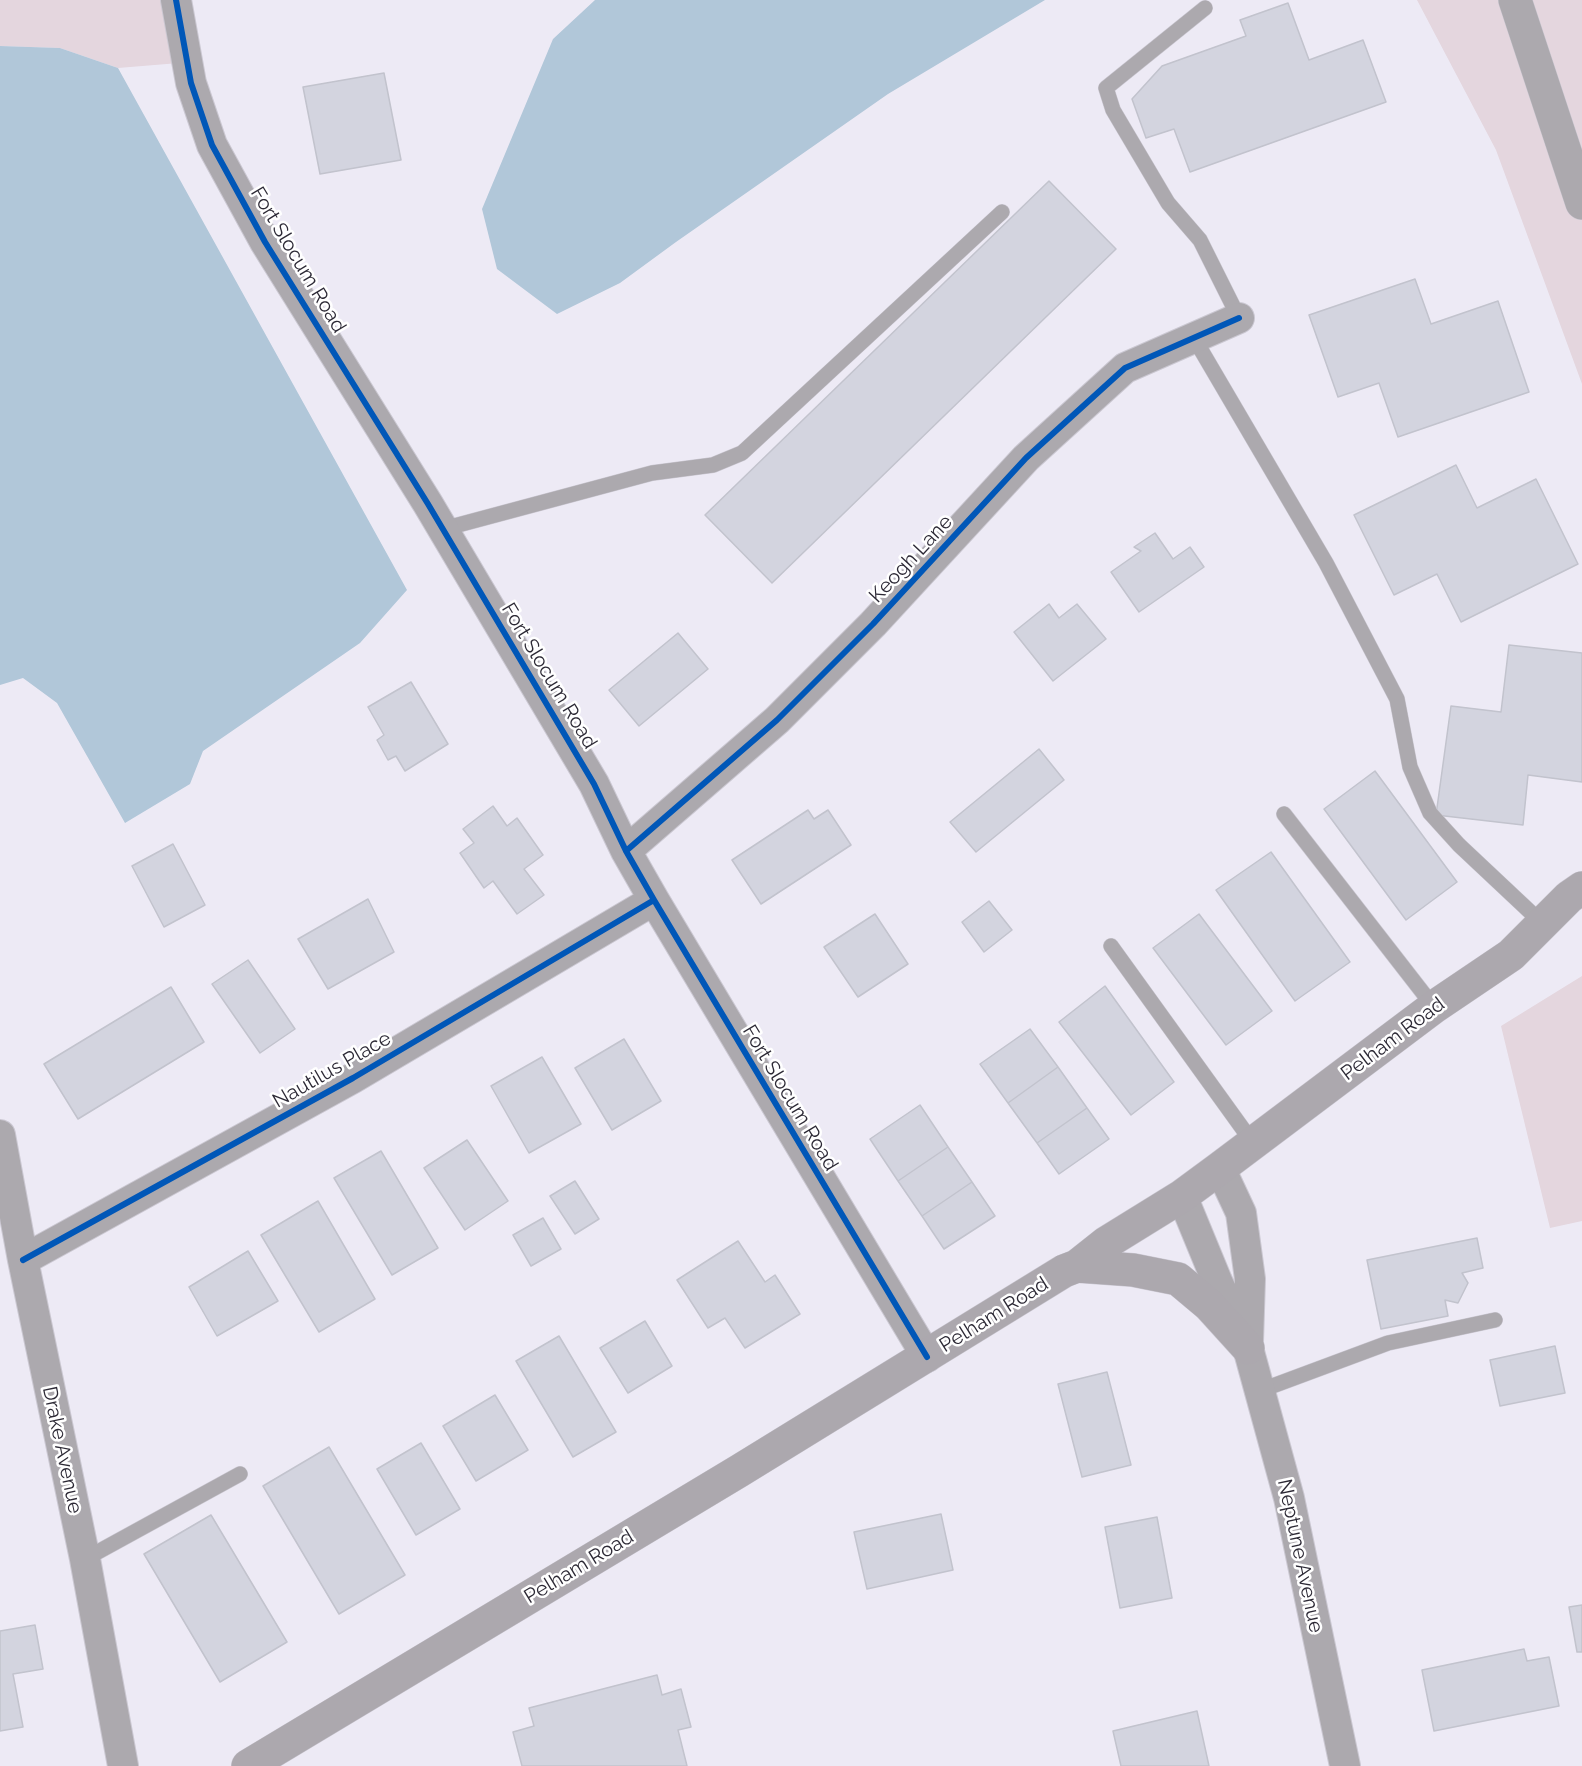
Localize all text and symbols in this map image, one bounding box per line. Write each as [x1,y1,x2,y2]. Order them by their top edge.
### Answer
street label: Fort Slocum Road [245,183,351,337]
street label: Keogh Lane [864,510,958,608]
street label: Fort Slocum Road [496,599,602,753]
street label: Pelham Road [1336,992,1450,1086]
street label: Fort Slocum Road [737,1021,843,1175]
street label: Nautilus Place [269,1026,395,1114]
street label: Pelham Road [935,1272,1053,1358]
street label: Drake Avenue [37,1384,87,1516]
street label: Neptune Avenue [1272,1477,1328,1635]
street label: Pelham Road [520,1525,638,1609]

